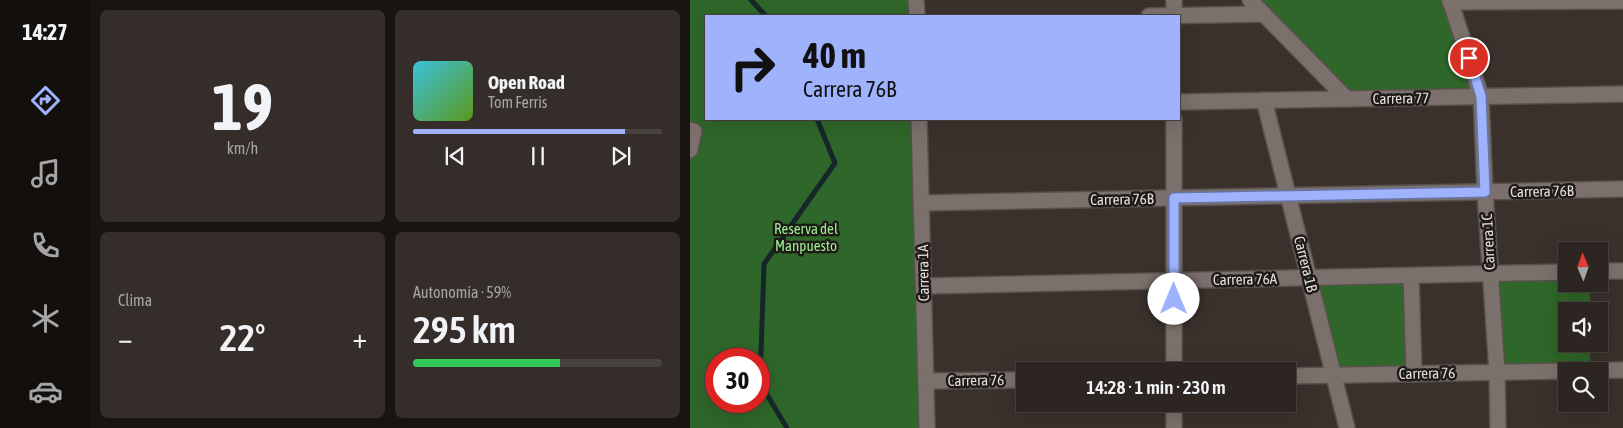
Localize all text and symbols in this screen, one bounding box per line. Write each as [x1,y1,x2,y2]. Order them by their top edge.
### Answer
text: 14:27 [22,19,68,45]
icon: right [720,35,785,100]
text: 40 m [803,35,866,75]
pin [1448,37,1490,79]
icon: arrive [1455,44,1483,72]
text: 19 [212,69,273,144]
text: Open Road [488,71,565,93]
text: Carrera 76B [803,76,897,102]
icon: directions [28,83,63,118]
street label: Carrera 77 [1373,89,1429,107]
text: Tom Ferris [488,93,547,111]
text: km/h [227,139,258,157]
icon: previous [441,142,469,170]
icon: pause [524,142,552,170]
icon: next [607,142,635,170]
icon: music [28,156,63,191]
street label: Carrera 76B [1510,182,1574,200]
street label: Carrera 76B [1090,190,1154,208]
street label: Carrera 1C [1478,213,1498,271]
park label: Reserva del Manpuesto [774,220,838,254]
icon: phone [28,228,63,263]
street label: Carrera 1B [1291,234,1321,294]
north arrow [1558,242,1608,292]
map controls [1558,242,1608,412]
street label: Carrera 1A [914,244,932,302]
street label: Carrera 76A [1213,270,1278,288]
position arrow [1147,272,1199,324]
text: Autonomía · 59% [413,283,511,301]
text: Clima [118,291,152,309]
icon: climate [28,301,63,336]
button: sound [1558,302,1608,352]
text: 295 km [413,308,516,351]
text: 22° [219,316,266,359]
text: − [118,322,133,354]
text: + [352,322,367,354]
speed limit sign: 30 [705,348,770,413]
button: search [1558,362,1608,412]
street label: Carrera 76 [1399,364,1455,382]
street label: Carrera 76 [948,371,1004,389]
icon: car [28,374,63,409]
text: 14:28 · 1 min · 230 m [1086,376,1226,398]

